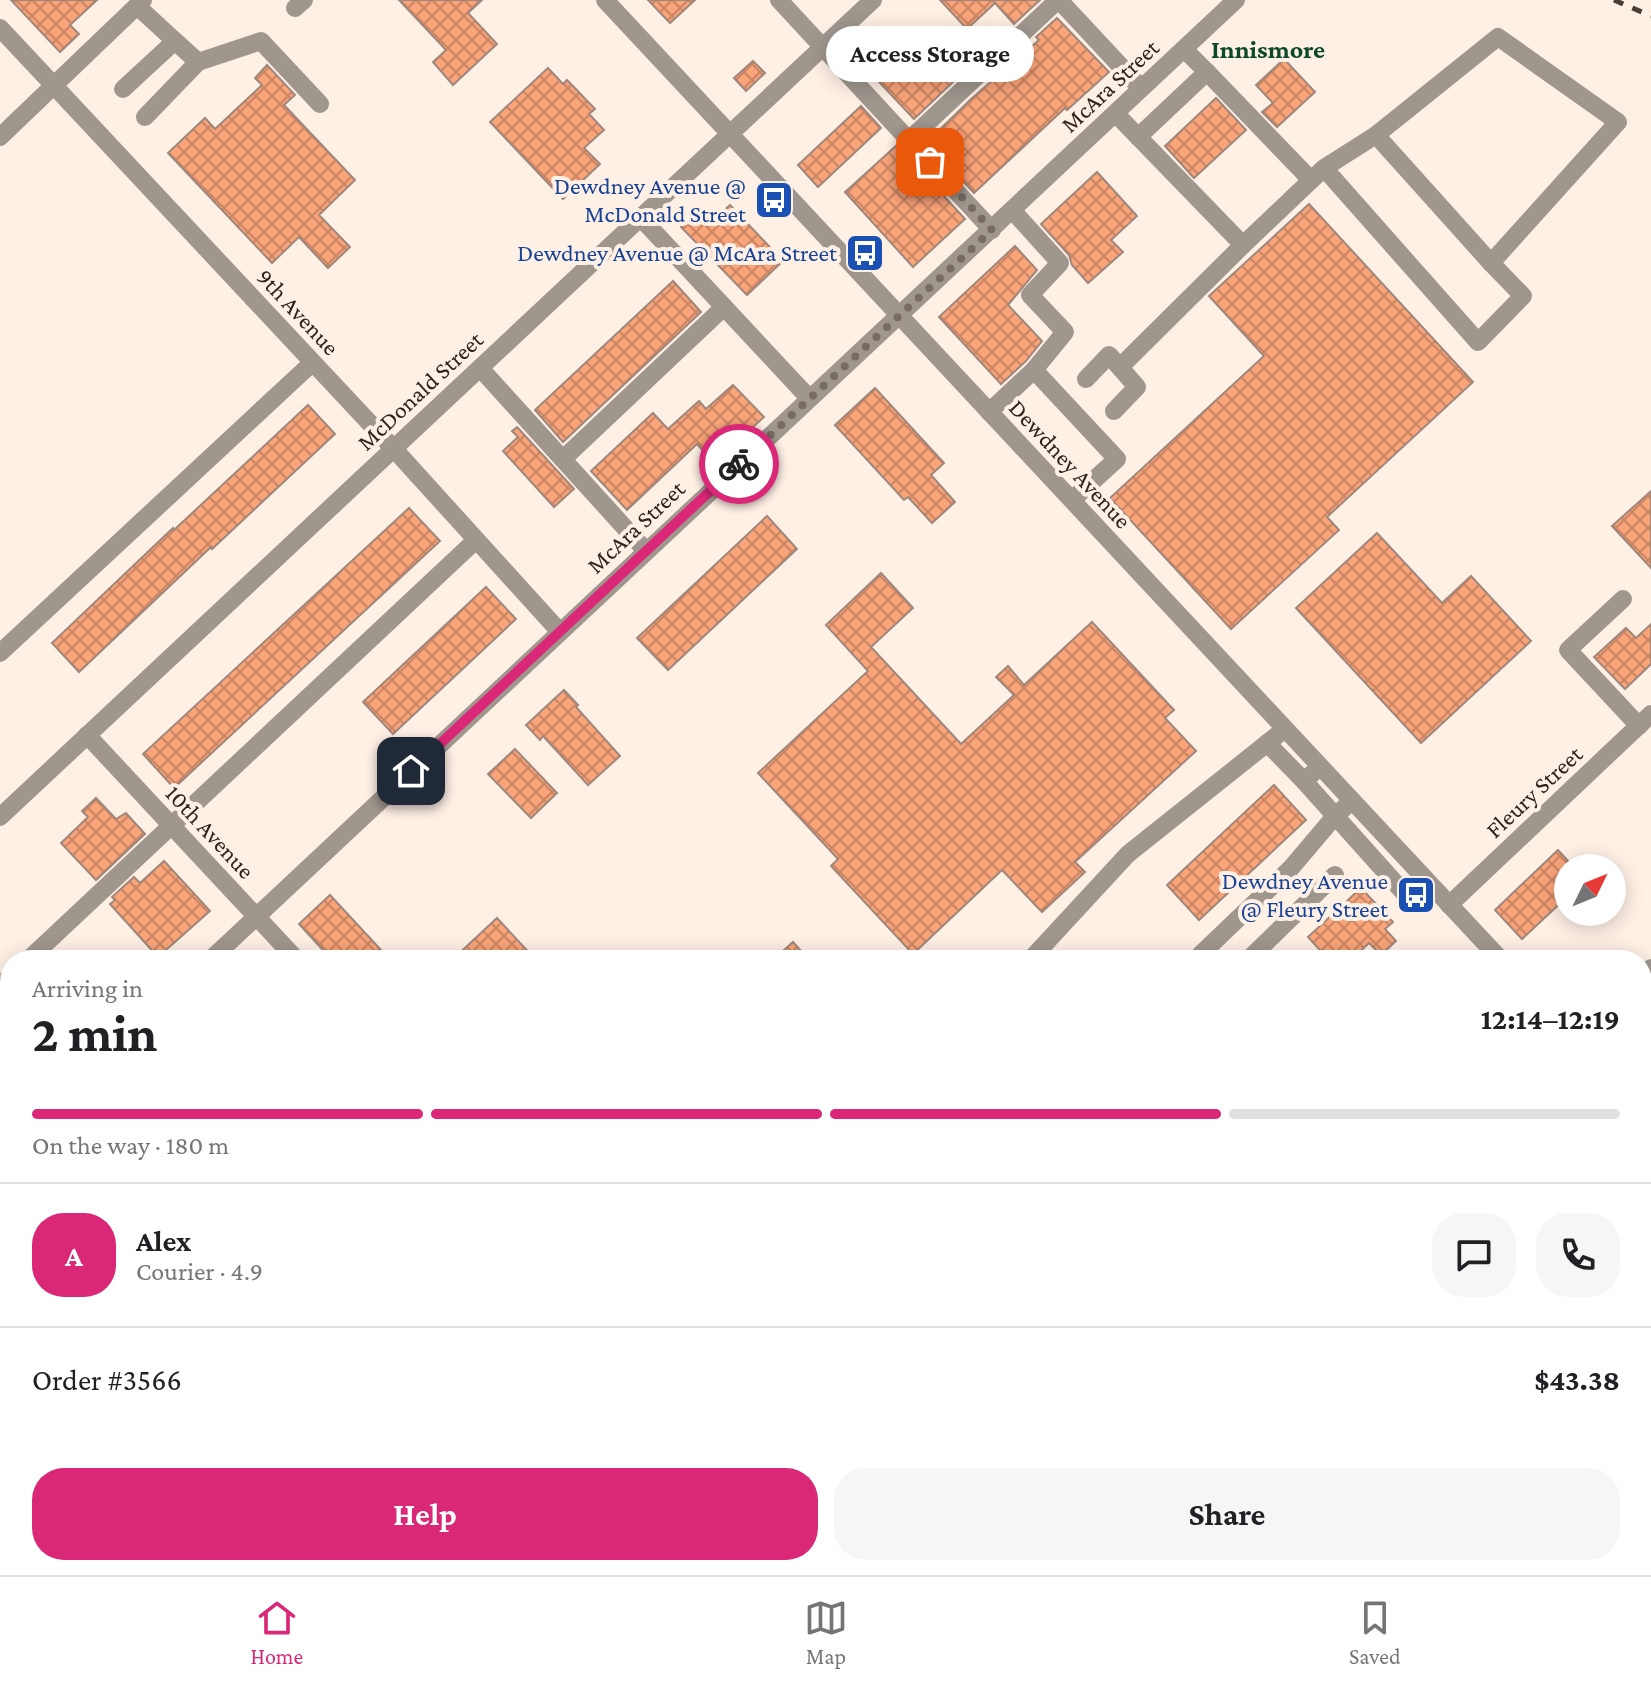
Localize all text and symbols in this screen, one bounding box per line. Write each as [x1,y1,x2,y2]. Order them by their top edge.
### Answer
callout: Access Storage [826,26,1034,82]
street label: McAra Street [1055,33,1165,138]
district label: Innismore [1211,35,1325,64]
text: Access Storage [850,39,1010,68]
pin [896,128,964,196]
icon: bag [908,140,952,184]
place label: Dewdney Avenue @ McDonald Street [554,172,747,227]
bus stop icon: Dewdney Avenue @ McDonald Street [753,179,795,221]
bus stop icon: Dewdney Avenue @ McAra Street [844,232,886,274]
place label: Dewdney Avenue @ McAra Street [517,239,838,266]
street label: 9th Avenue [252,263,345,360]
street label: McDonald Street [351,325,489,456]
street label: Dewdney Avenue [1004,394,1137,534]
courier [699,424,779,504]
icon: bike [717,442,761,486]
street label: McAra Street [581,474,691,579]
pin [377,737,445,805]
street label: Fleury Street [1480,740,1588,843]
icon: home [389,749,433,793]
street label: 10th Avenue [160,779,260,884]
north arrow [1554,854,1626,926]
map controls [1554,854,1626,926]
place label: Dewdney Avenue @ Fleury Street [1222,867,1389,922]
bus stop icon: Dewdney Avenue @ Fleury Street [1395,874,1437,916]
text: Arriving in [32,974,143,1003]
text: 12:14–12:19 [1481,1002,1620,1035]
text: 2 min [32,1004,157,1062]
text: On the way · 180 m [32,1131,229,1160]
button: chat [1432,1213,1516,1297]
button: phone [1536,1213,1620,1297]
text: Alex [136,1224,191,1257]
text: A [65,1239,83,1272]
text: Courier · 4.9 [136,1257,263,1286]
text: Order #3566 [32,1363,182,1396]
text: $43.38 [1534,1363,1620,1396]
button: Help [32,1468,818,1560]
button: Share [834,1468,1620,1560]
tab: Home [250,1596,303,1669]
tab: Map [804,1596,848,1669]
tab: Saved [1349,1596,1401,1669]

